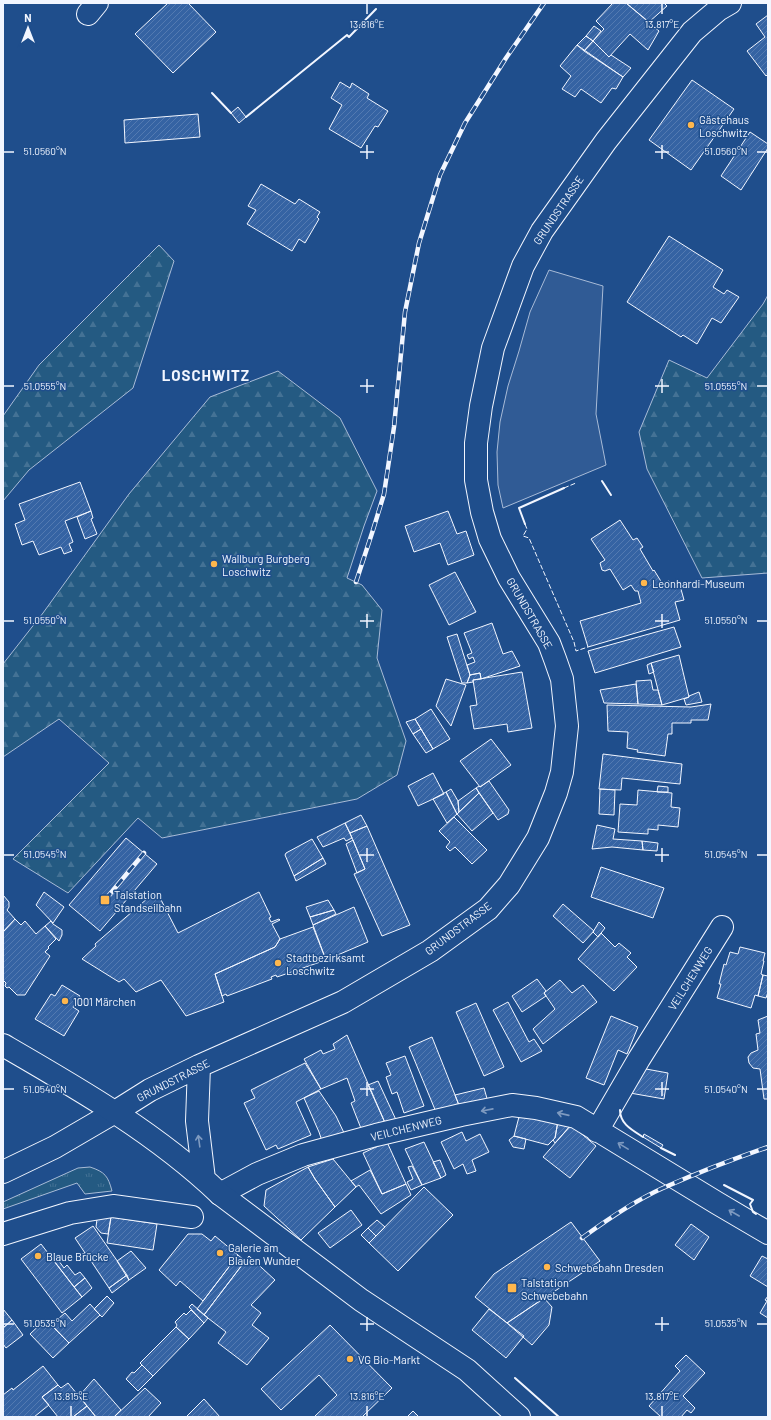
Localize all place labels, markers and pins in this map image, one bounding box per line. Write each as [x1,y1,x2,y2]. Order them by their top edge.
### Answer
place label: Gästehaus Loschwitz [699,113,749,139]
marker: Gästehaus Loschwitz [686,120,696,130]
place label: Wallburg Burgberg Loschwitz [222,552,310,578]
marker: Wallburg Burgberg Loschwitz [209,559,219,569]
place label: Leonhardi-Museum [652,577,745,590]
marker: Leonhardi-Museum [639,578,649,588]
place label: Talstation Standseilbahn [114,888,182,914]
marker: Talstation Standseilbahn [99,894,111,906]
place label: Stadtbezirksamt Loschwitz [286,951,365,977]
marker: Stadtbezirksamt Loschwitz [273,958,283,968]
place label: 1001 Märchen [73,995,136,1008]
marker: 1001 Märchen [60,996,70,1006]
place label: Galerie am Blauen Wunder [228,1241,300,1267]
marker: Galerie am Blauen Wunder [215,1248,225,1258]
place label: Blaue Brücke [46,1250,109,1263]
marker: Blaue Brücke [33,1251,43,1261]
place label: Schwebebahn Dresden [555,1261,664,1274]
marker: Schwebebahn Dresden [542,1262,552,1272]
place label: Talstation Schwebebahn [521,1276,588,1302]
marker: Talstation Schwebebahn [506,1282,518,1294]
place label: VG Bio-Markt [358,1353,420,1366]
marker: VG Bio-Markt [345,1354,355,1364]

